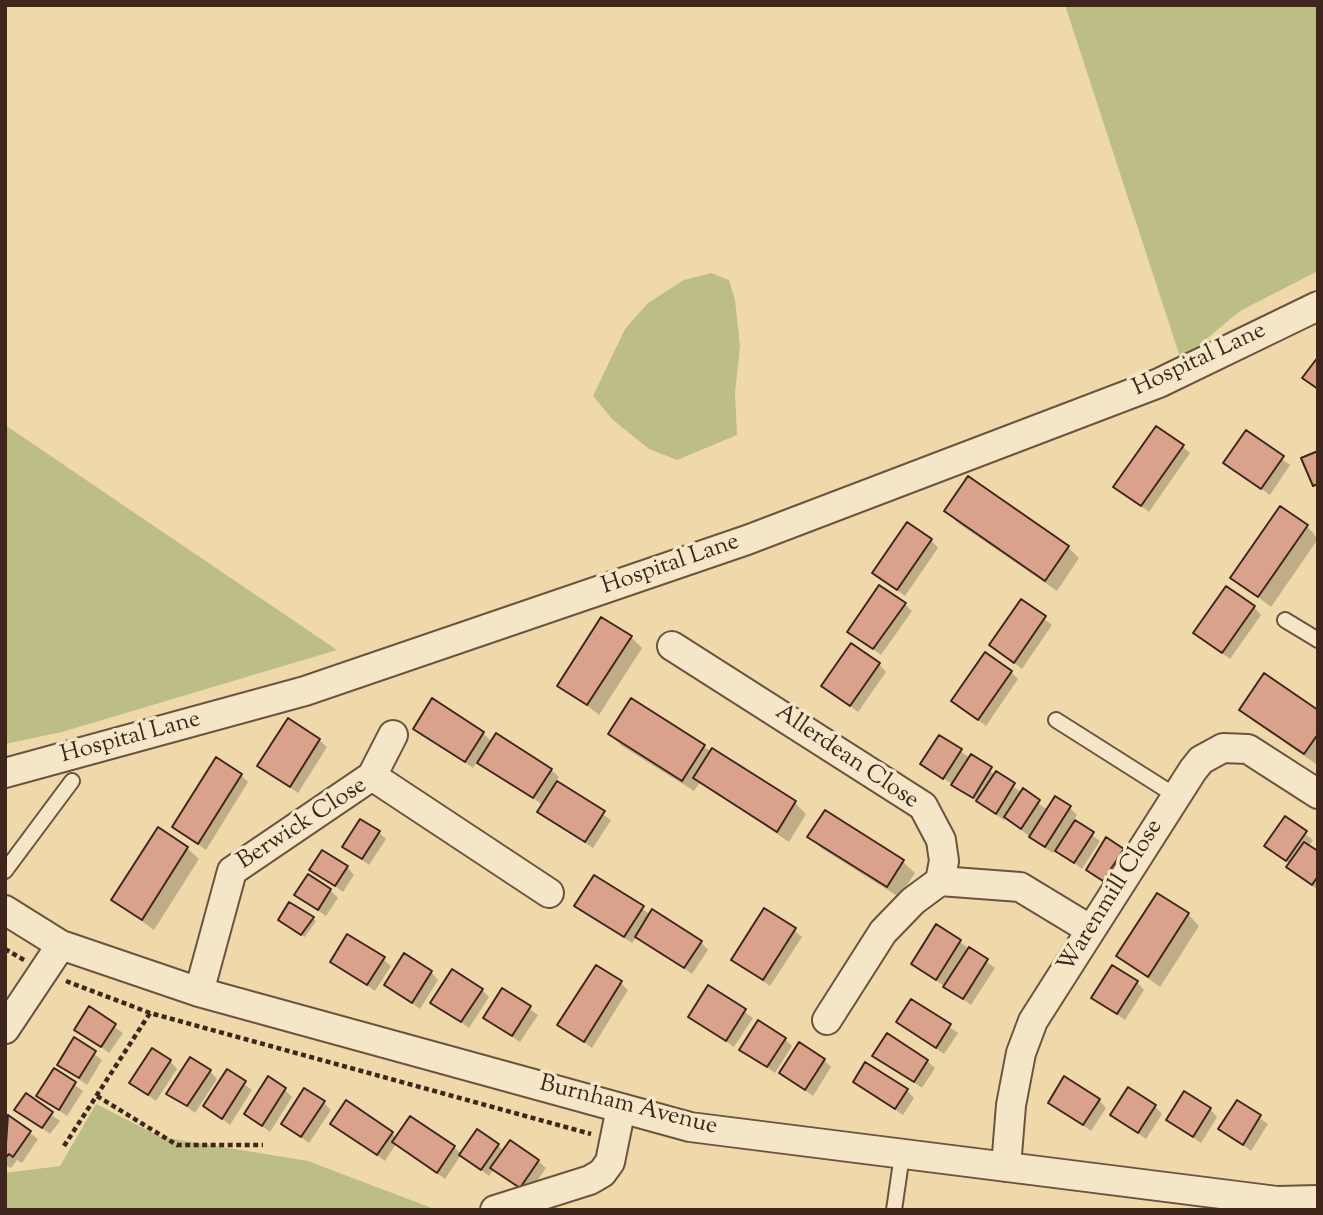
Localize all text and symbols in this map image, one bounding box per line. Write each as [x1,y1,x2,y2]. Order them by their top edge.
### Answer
street label: Hospital Lane [1129,318,1271,404]
street label: Hospital Lane [599,529,743,603]
street label: Allerdean Close [769,699,923,817]
street label: Hospital Lane [58,707,204,771]
street label: Berwick Close [233,773,373,877]
street label: Warenmill Close [1053,815,1171,979]
street label: Burnham Avenue [536,1071,720,1143]

